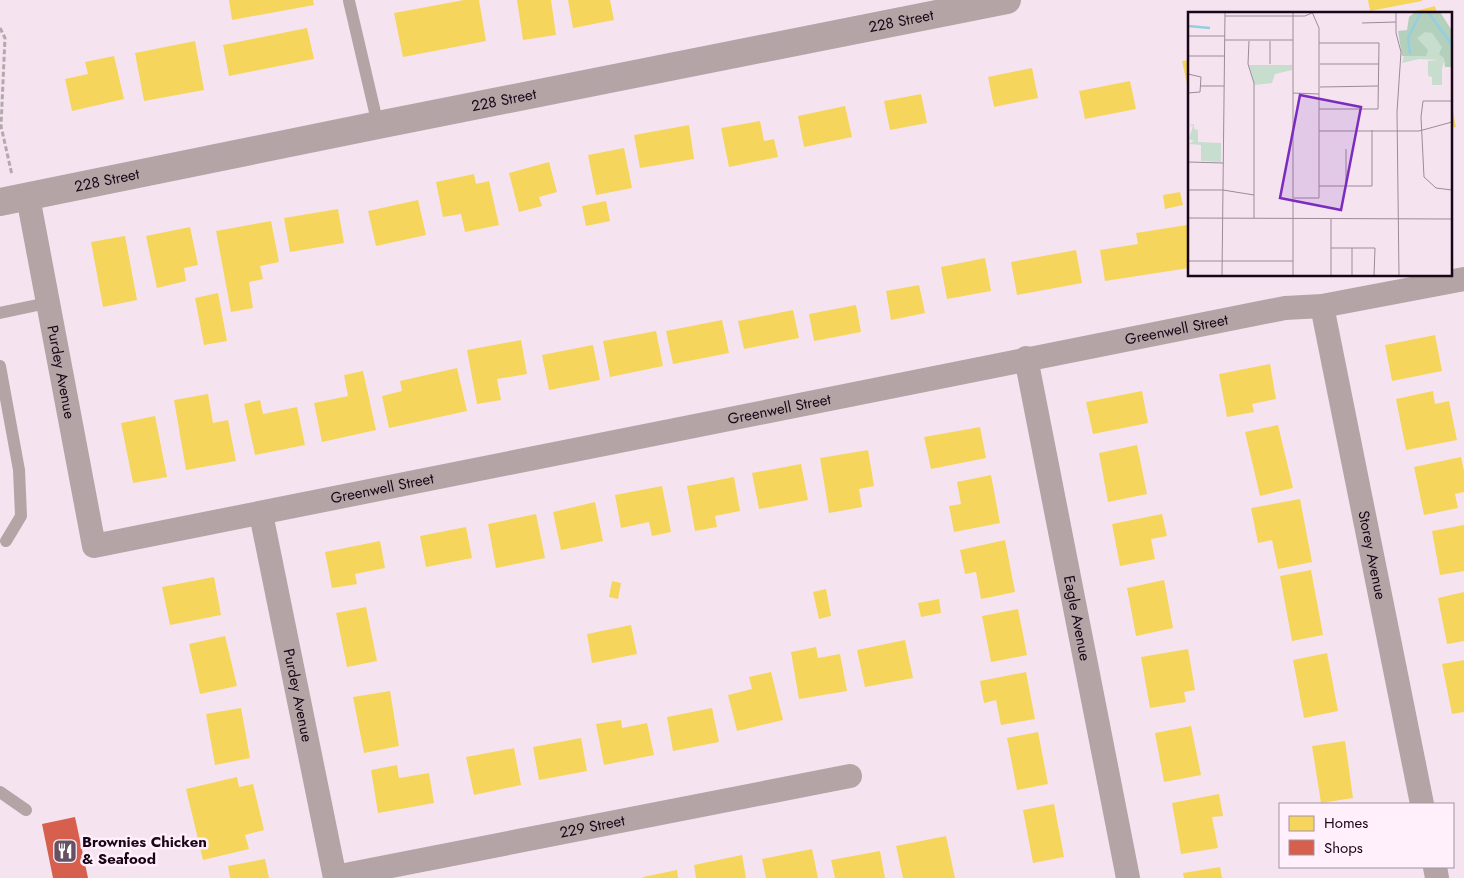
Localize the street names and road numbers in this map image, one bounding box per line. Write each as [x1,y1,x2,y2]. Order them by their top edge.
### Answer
street label: 228 Street [867,4,936,38]
street label: 228 Street [469,83,539,117]
street label: 228 Street [72,163,142,198]
street label: Greenwell Street [1123,309,1230,351]
street label: Purdey Avenue [41,323,81,421]
street label: Greenwell Street [726,388,833,430]
street label: Greenwell Street [329,467,436,509]
street label: Storey Avenue [1352,509,1392,602]
street label: Eagle Avenue [1058,573,1096,663]
street label: Purdey Avenue [278,647,318,744]
street label: 229 Street [558,809,627,844]

